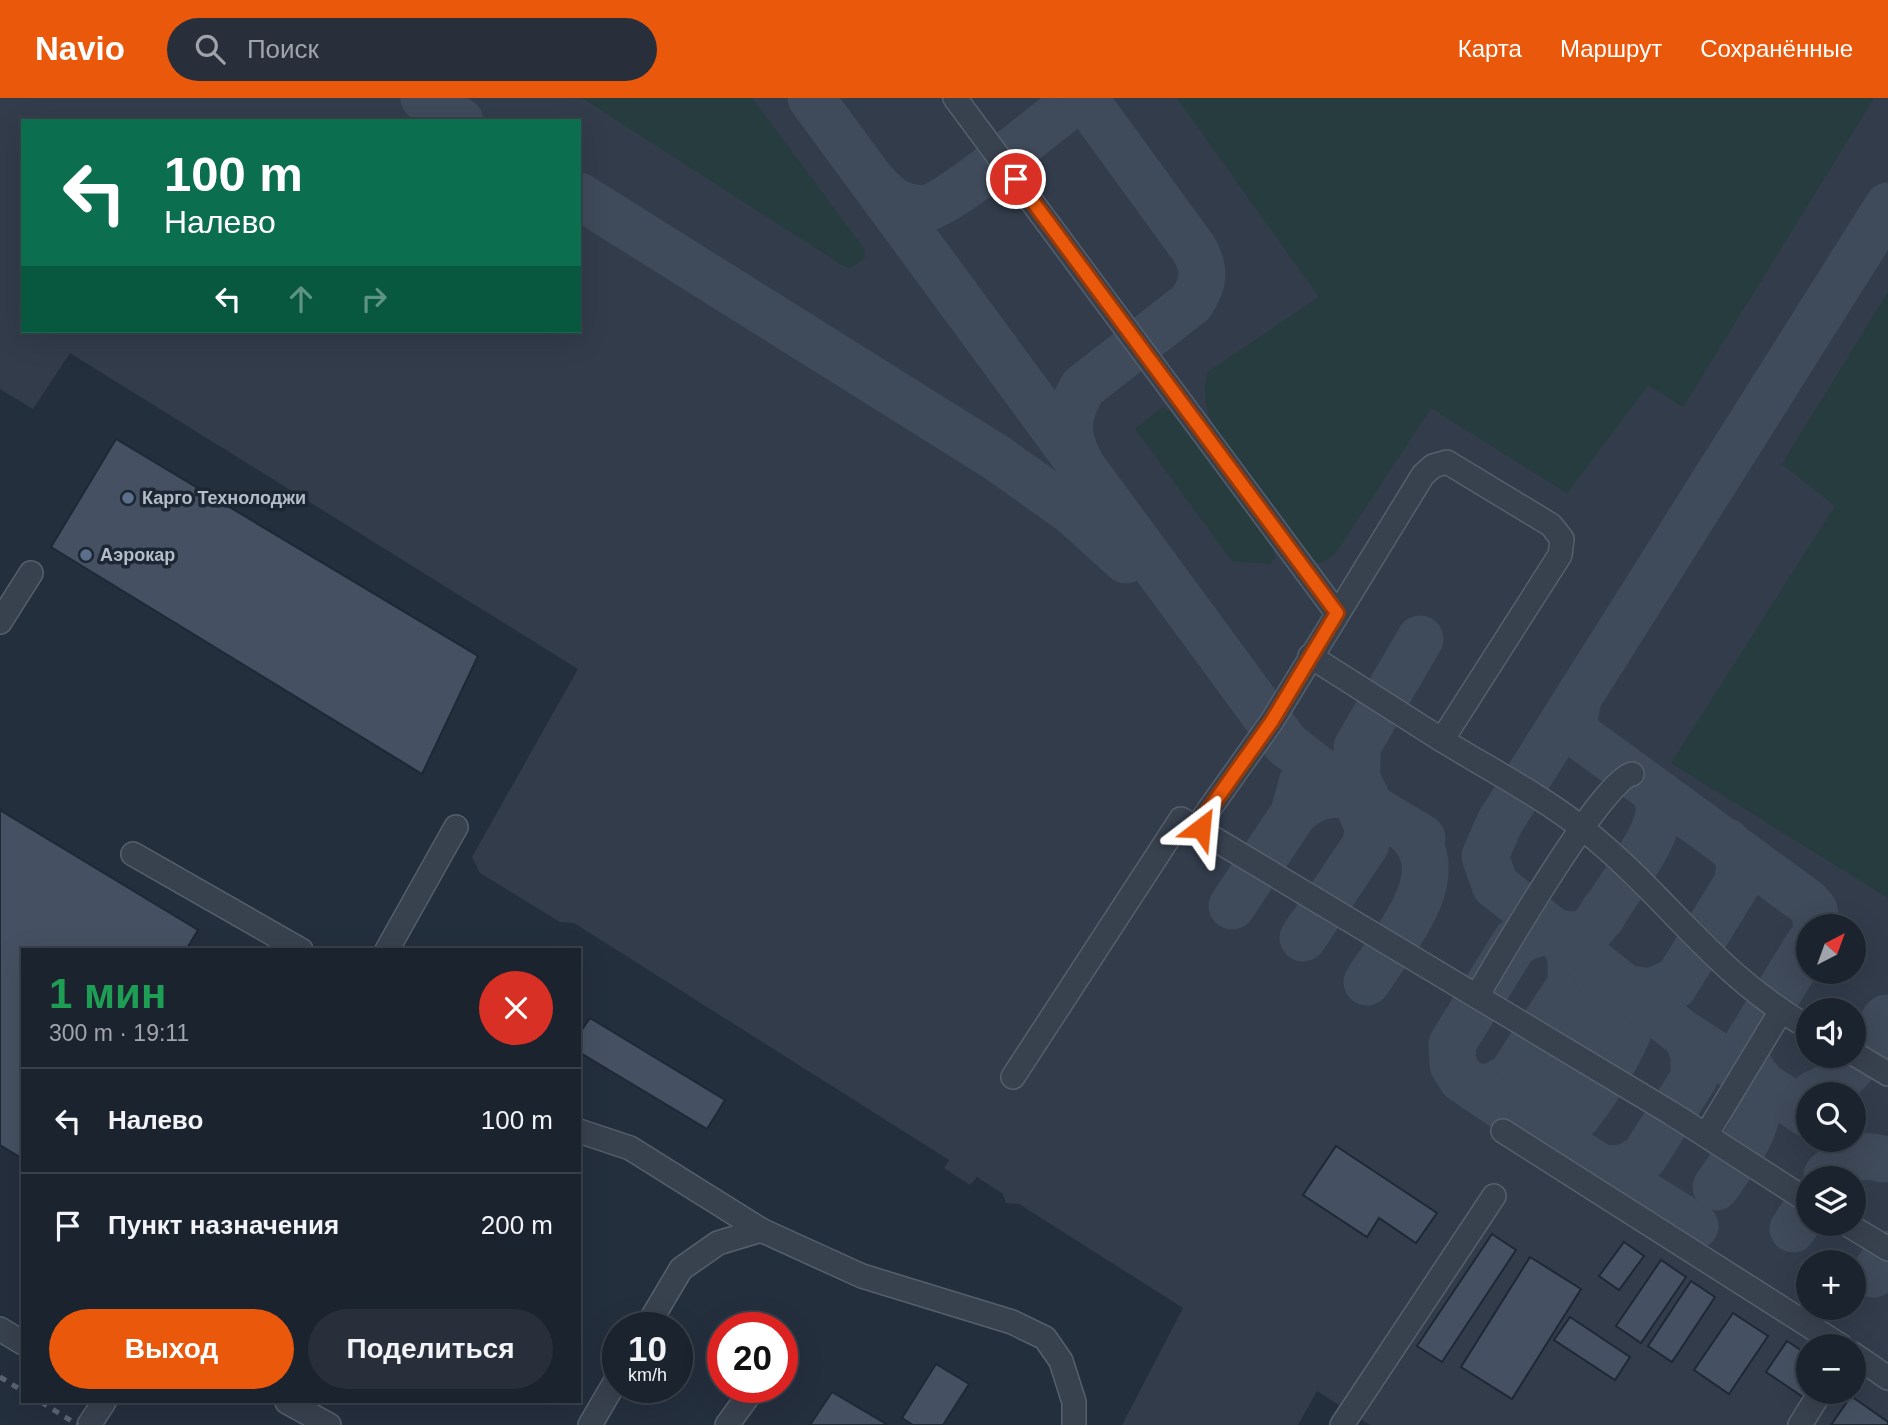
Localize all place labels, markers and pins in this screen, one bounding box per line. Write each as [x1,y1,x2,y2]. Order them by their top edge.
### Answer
pin [986,149,1046,209]
place label: Карго Технолоджи [142,488,306,508]
marker: Карго Технолоджи [120,490,136,506]
place label: Аэрокар [100,545,175,565]
marker: Аэрокар [78,547,94,563]

